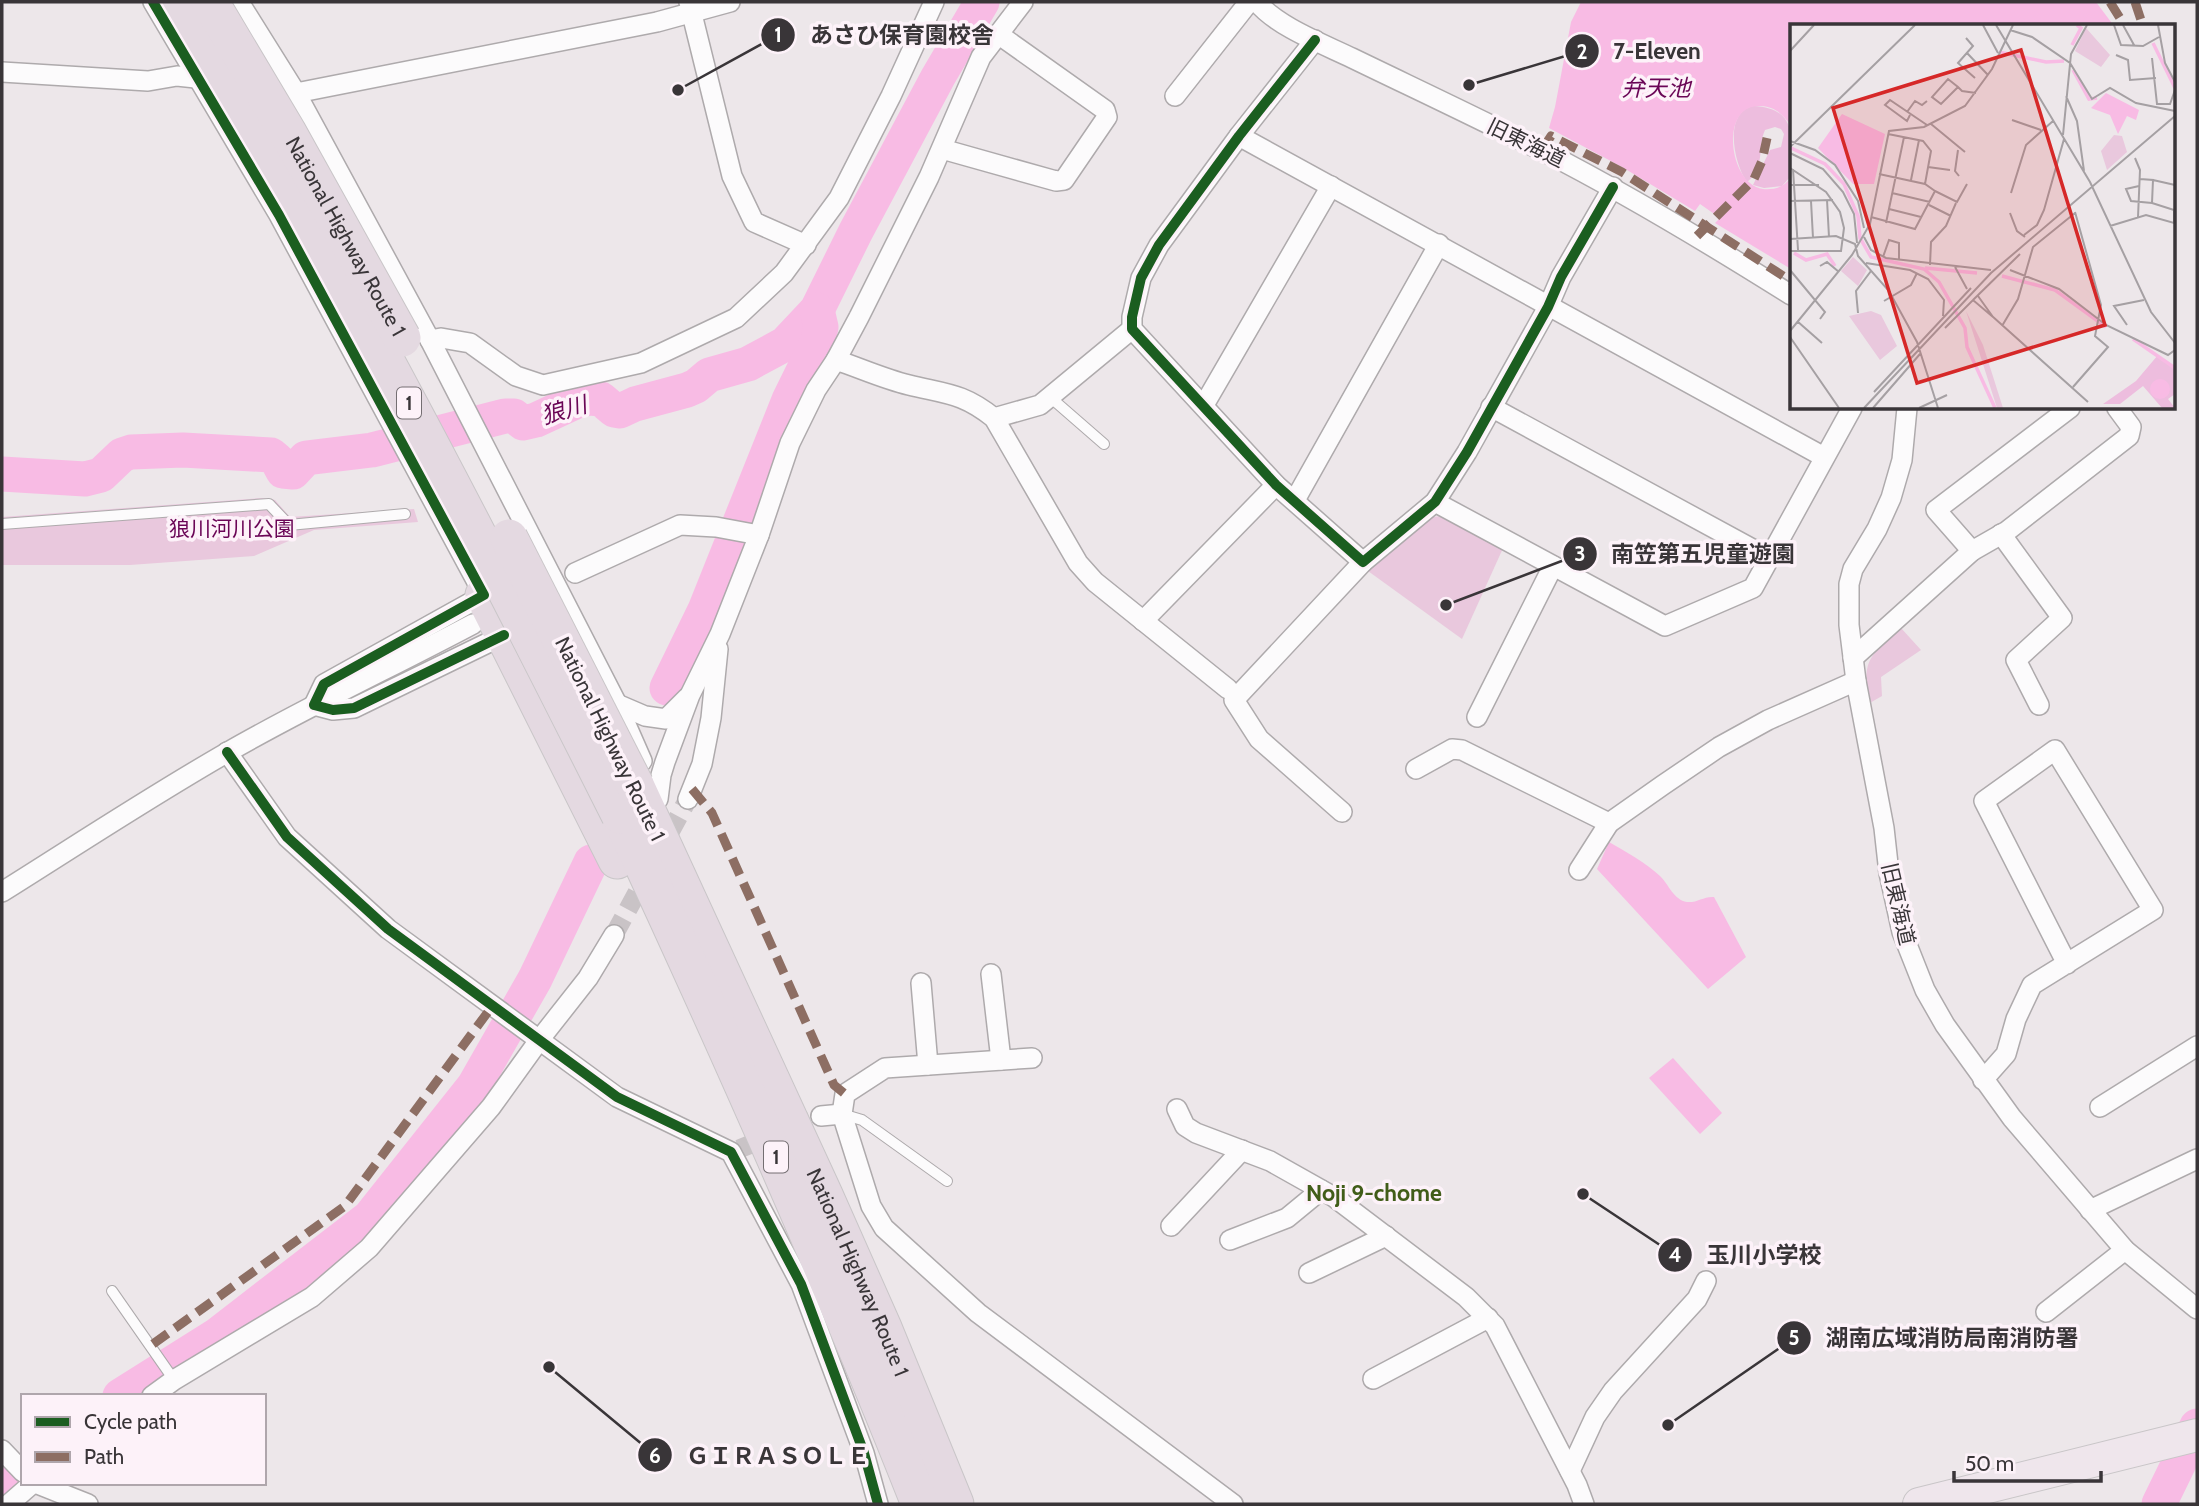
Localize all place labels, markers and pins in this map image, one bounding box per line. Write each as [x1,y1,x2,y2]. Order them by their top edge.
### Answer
callout: あさひ保育園校舎 [761,13,1008,57]
callout: 7-Eleven [1565,29,1715,73]
callout: 南笠第五児童遊園 [1562,532,1809,576]
callout: 玉川小学校 [1658,1233,1836,1277]
callout: 湖南広域消防局南消防署 [1777,1316,2093,1360]
callout: ＧＩＲＡＳＯＬＥ [637,1433,884,1477]

